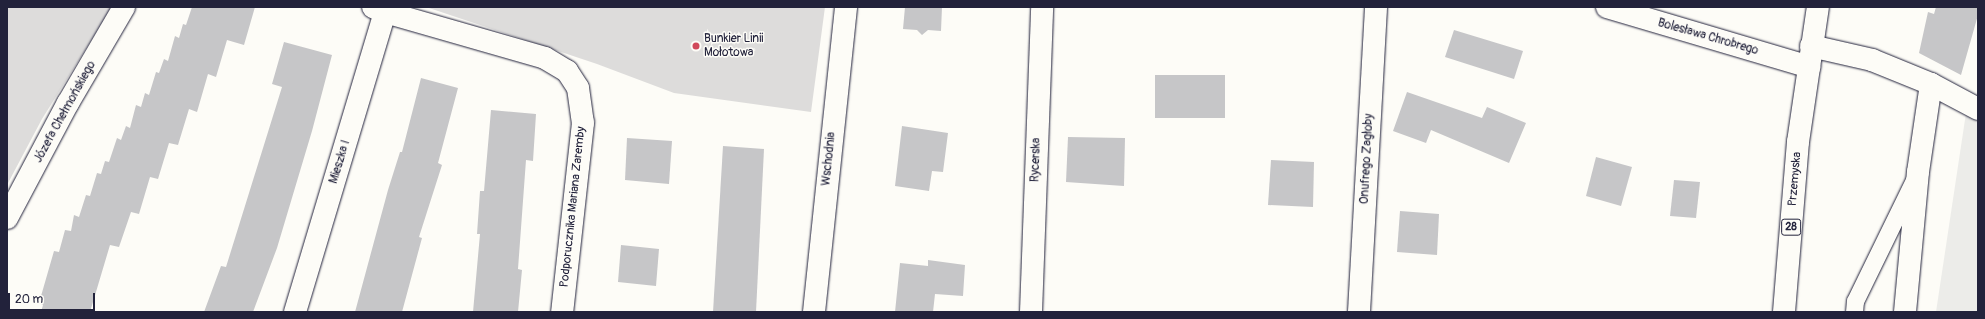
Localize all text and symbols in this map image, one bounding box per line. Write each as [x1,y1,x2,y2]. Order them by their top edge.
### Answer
street label: Bolesława Chrobrego [1656,16,1760,58]
place label: Bunkier Linii Mołotowa [704,32,763,60]
marker: Bunkier Linii Mołotowa [691,41,701,51]
street label: Józefa Chełmońskiego [31,59,99,165]
street label: Onufrego Zagłoby [1357,113,1377,205]
street label: Podporucznika Mariana Zaremby [557,126,589,288]
street label: Wschodnia [819,131,839,187]
street label: Mieszka I [327,138,353,186]
street label: Rycerska [1028,138,1044,182]
street label: Przemyska [1785,151,1805,207]
road number: 28 [1781,218,1801,236]
scale bar [10,285,97,311]
text: 20 m [15,292,43,307]

